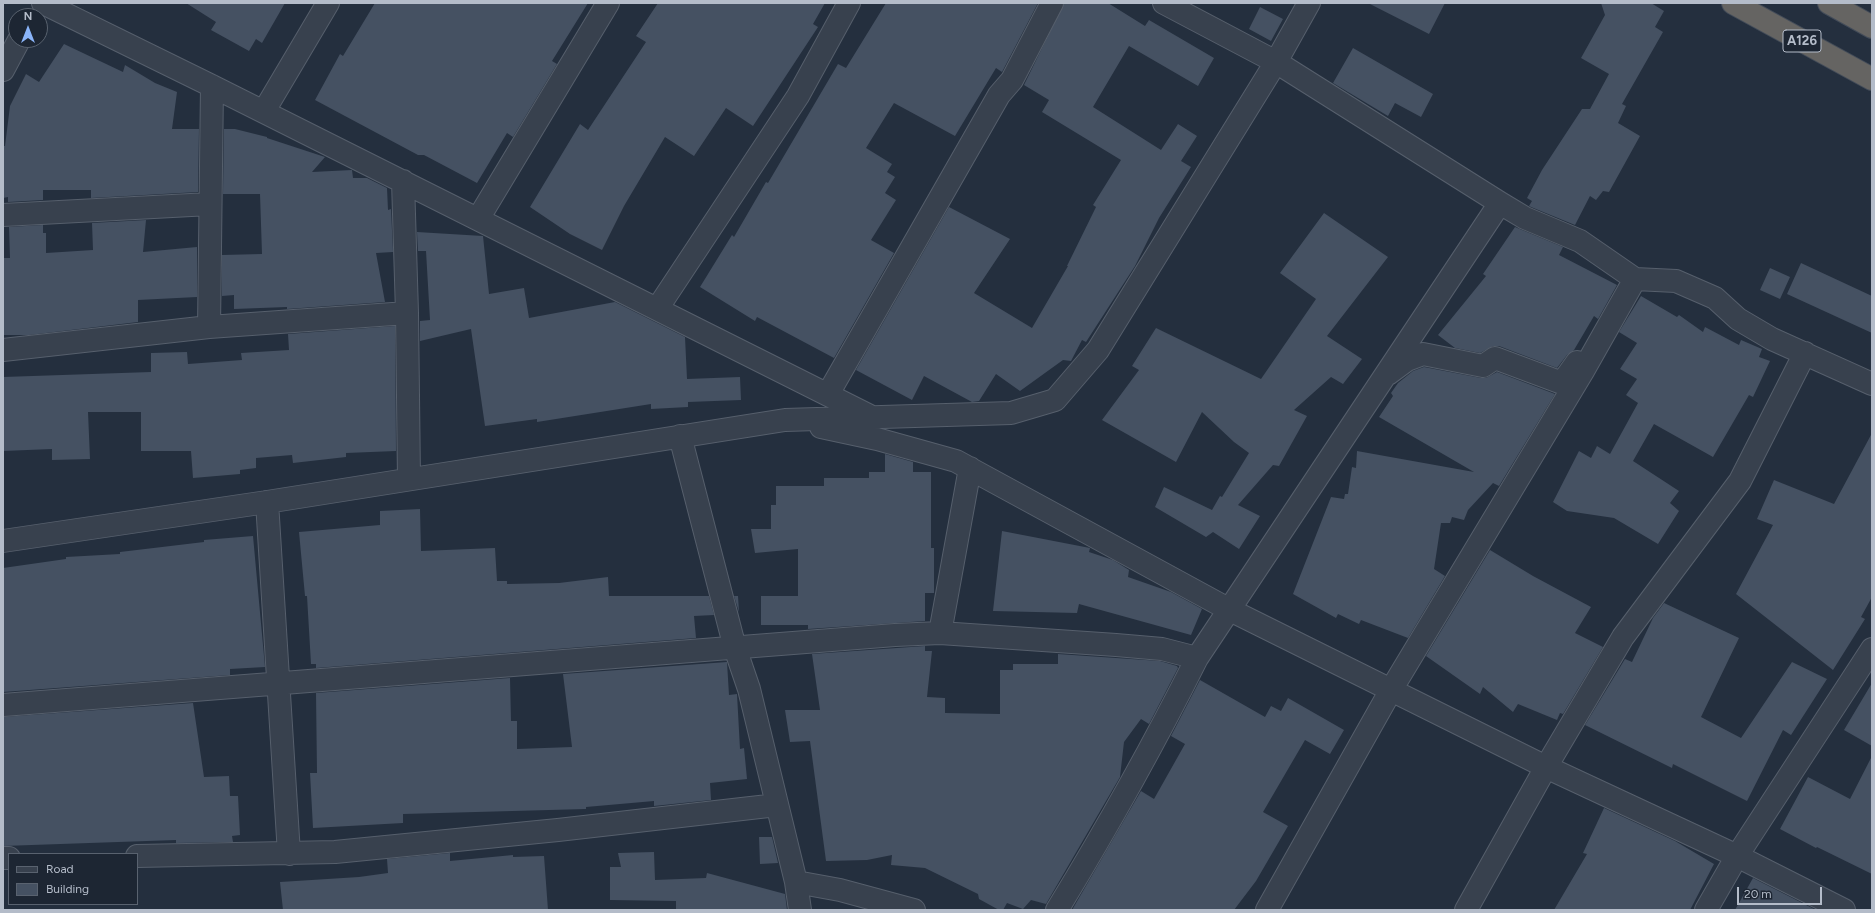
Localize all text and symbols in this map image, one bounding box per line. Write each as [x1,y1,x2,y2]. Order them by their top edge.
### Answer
north arrow [8,8,48,48]
text: N [24,10,32,23]
road number: A126 [1783,30,1821,52]
legend [8,853,138,905]
text: Road [46,862,74,876]
scale bar [1739,879,1824,905]
text: Building [46,882,89,896]
text: 20 m [1744,887,1772,901]

